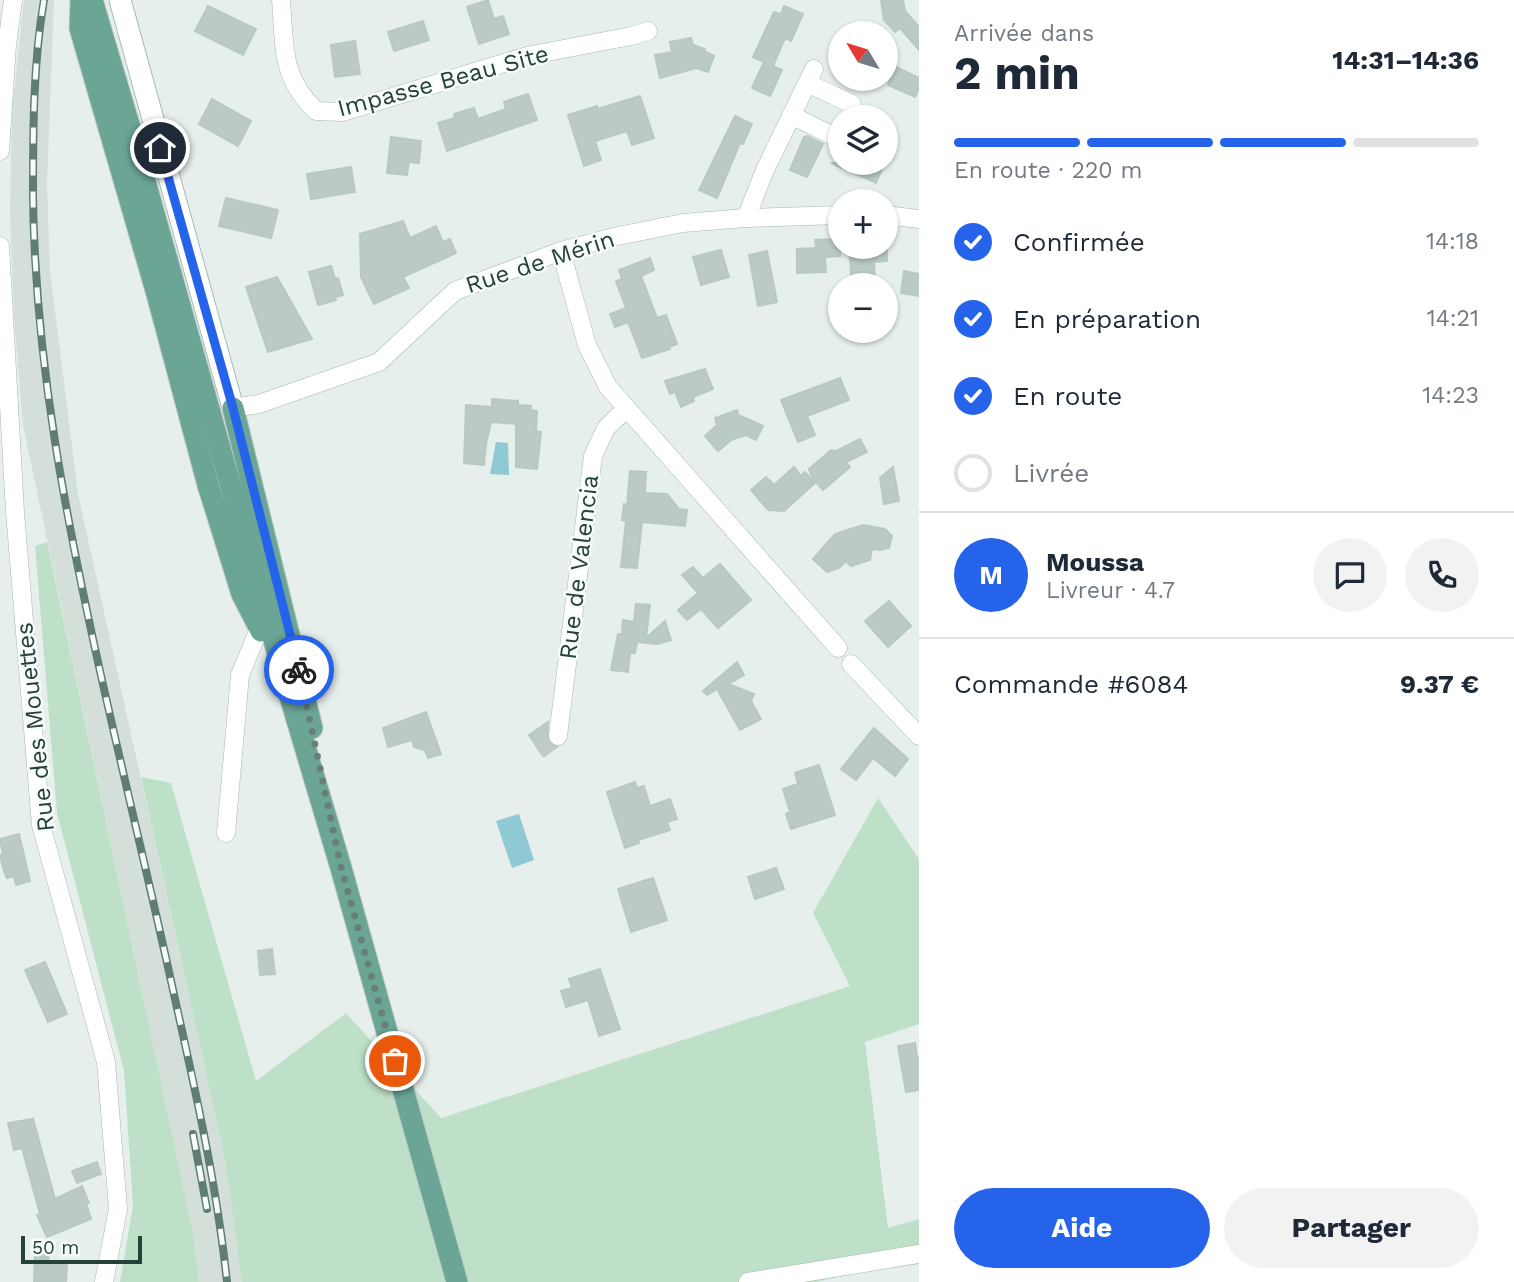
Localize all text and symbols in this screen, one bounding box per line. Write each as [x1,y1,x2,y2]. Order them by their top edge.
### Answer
text: Arrivée dans [954,20,1094,47]
north arrow [828,21,898,91]
map controls [828,21,898,343]
street label: Impasse Beau Site [334,39,552,123]
text: 14:31–14:36 [1332,45,1479,75]
text: 2 min [954,46,1080,100]
button: layers [828,105,898,175]
pin [130,118,190,178]
icon: home [141,129,179,167]
text: En route · 220 m [954,157,1142,184]
button: + [828,189,898,259]
icon: check [954,223,992,261]
street label: Rue de Mérin [462,225,618,299]
text: Confirmée [1013,227,1145,257]
text: 14:18 [1426,228,1479,255]
button: − [828,273,898,343]
icon: check [954,300,992,338]
text: En préparation [1013,304,1201,334]
text: 14:21 [1427,305,1479,332]
icon: check [954,377,992,415]
text: En route [1013,381,1122,411]
text: 14:23 [1422,382,1479,409]
text: Livrée [1013,458,1089,488]
street label: Rue de Valencia [554,473,604,661]
button: chat [1313,538,1387,612]
button: phone [1405,538,1479,612]
text: Moussa [1046,547,1144,577]
text: M [979,560,1003,590]
text: Livreur · 4.7 [1046,577,1175,604]
street label: Rue des Mouettes [10,621,60,833]
courier [264,635,334,705]
icon: bike [280,651,318,689]
text: Commande #6084 [954,669,1188,699]
text: 9.37 € [1400,669,1479,699]
pin [365,1031,425,1091]
icon: bag [376,1042,414,1080]
button: Aide [954,1188,1210,1268]
button: Partager [1224,1188,1479,1268]
scale bar [21,1233,142,1265]
text: 50 m [32,1236,79,1259]

